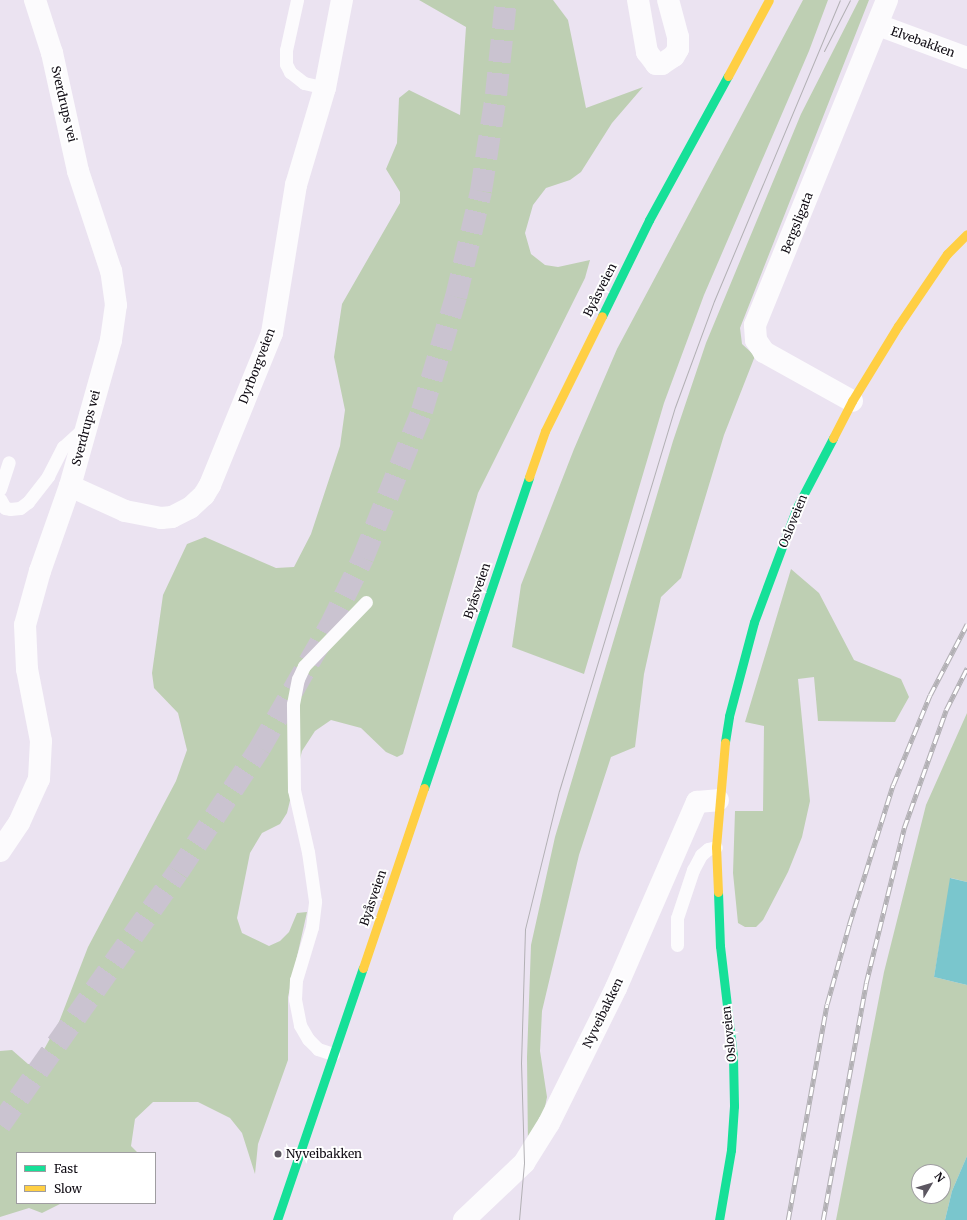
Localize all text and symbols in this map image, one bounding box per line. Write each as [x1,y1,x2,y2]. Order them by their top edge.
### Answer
street label: Elvebakken [889,24,957,60]
street label: Sverdrups vei [48,64,80,144]
street label: Bergsligata [778,190,816,256]
street label: Byåsveien [580,261,620,319]
street label: Dyrborgveien [236,326,278,406]
street label: Sverdrups vei [69,388,103,468]
street label: Osloveien [776,492,810,550]
street label: Byåsveien [461,561,493,621]
street label: Byåsveien [357,868,389,928]
street label: Nyveibakken [580,976,626,1050]
street label: Osloveien [719,1005,739,1063]
place label: Nyveibakken [286,1147,362,1161]
marker: Nyveibakken [273,1149,283,1159]
legend [16,1152,156,1204]
text: Fast [54,1161,78,1176]
north arrow [911,1164,951,1204]
text: N [931,1169,948,1185]
text: Slow [54,1181,82,1196]

